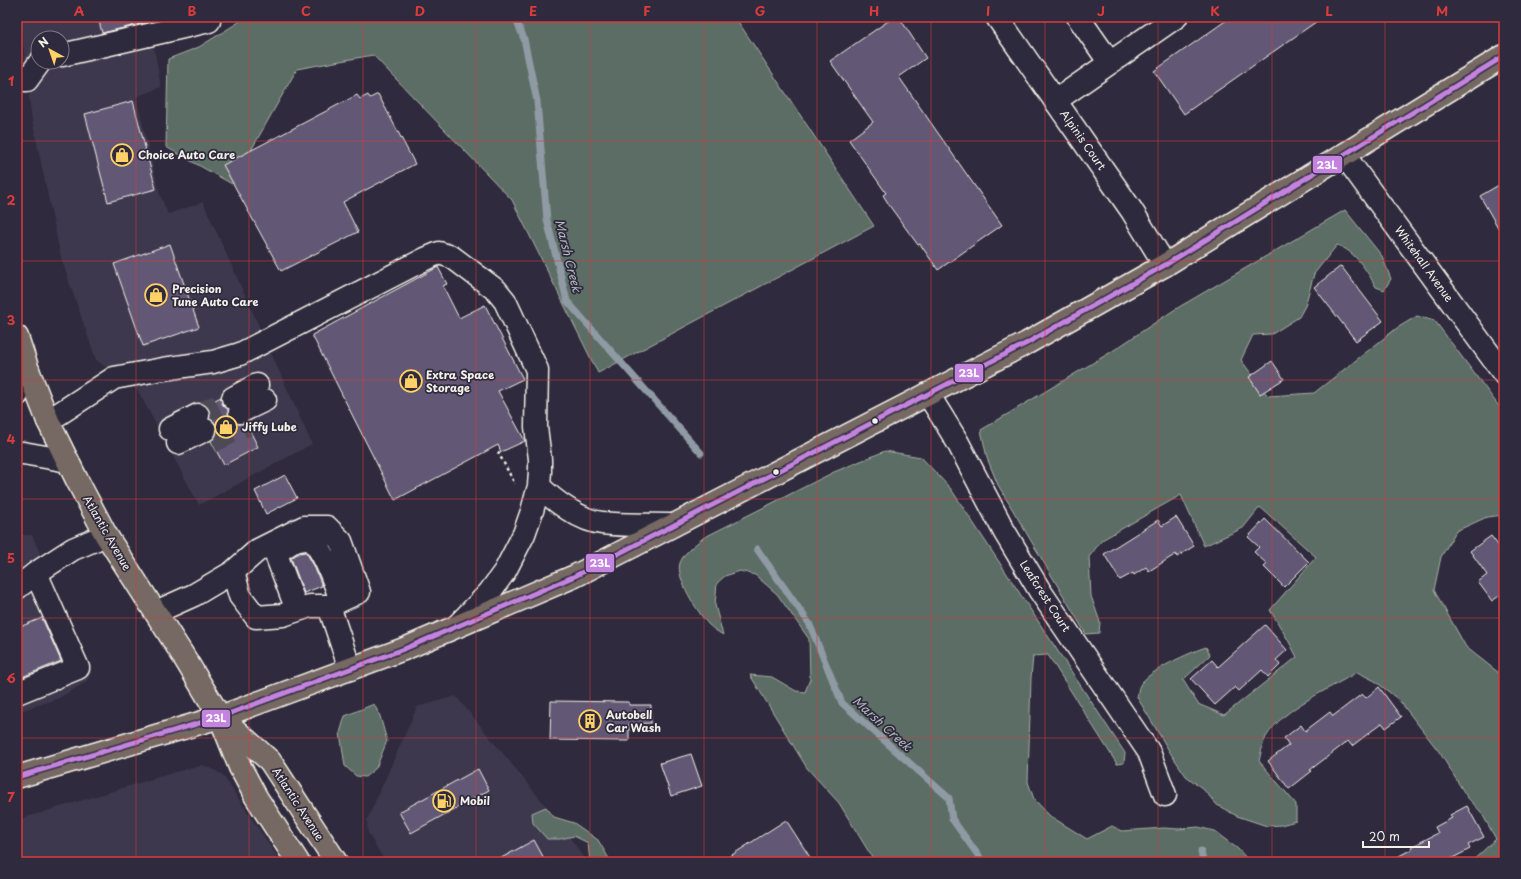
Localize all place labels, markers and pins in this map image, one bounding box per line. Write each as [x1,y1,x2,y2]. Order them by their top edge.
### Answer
shop icon: Choice Auto Care [109,142,135,168]
place label: Choice Auto Care [138,146,235,163]
place label: Precision Tune Auto Care [172,280,258,310]
shop icon: Precision Tune Auto Care [143,282,169,308]
place label: Extra Space Storage [426,366,494,396]
shop icon: Extra Space Storage [398,368,424,394]
shop icon: Jiffy Lube [213,414,239,440]
unlabelled marker [870,416,880,426]
place label: Jiffy Lube [242,418,297,435]
unlabelled marker [771,467,781,477]
place label: Autobell Car Wash [606,706,661,736]
building icon: Autobell Car Wash [577,708,603,734]
fuel station icon: Mobil [431,788,457,814]
place label: Mobil [460,792,490,809]

